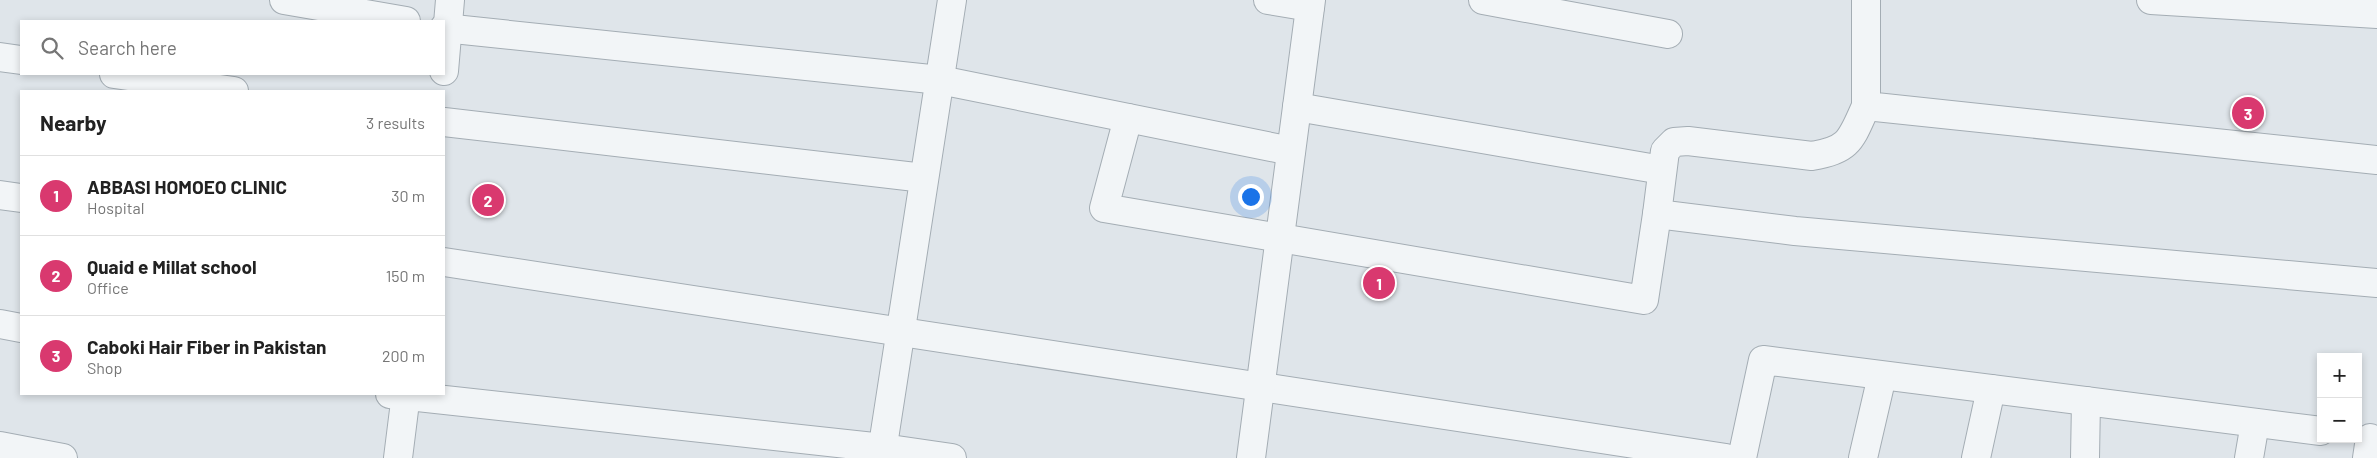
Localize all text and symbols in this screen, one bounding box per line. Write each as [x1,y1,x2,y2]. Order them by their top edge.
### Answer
search box [20,20,445,75]
icon: search [38,34,66,62]
text: Search here [78,36,177,59]
pin: 3 [2232,94,2264,132]
text: Nearby [40,110,106,135]
text: 3 results [366,113,425,132]
text: ABBASI HOMOEO CLINIC [87,175,287,198]
pin: 2 [472,181,504,219]
your location [1238,184,1264,210]
text: 1 [53,186,59,205]
text: 30 m [391,186,425,205]
text: Hospital [87,198,144,217]
text: Quaid e Millat school [87,255,257,278]
pin: 1 [1363,264,1395,302]
text: 2 [52,266,60,285]
text: 150 m [386,266,425,285]
text: Office [87,278,129,297]
text: Caboki Hair Fiber in Pakistan [87,335,327,358]
text: 3 [52,346,60,365]
text: 200 m [382,346,425,365]
map controls [2317,353,2362,443]
button: + [2317,353,2362,398]
text: Shop [87,358,122,377]
button: − [2317,398,2362,443]

